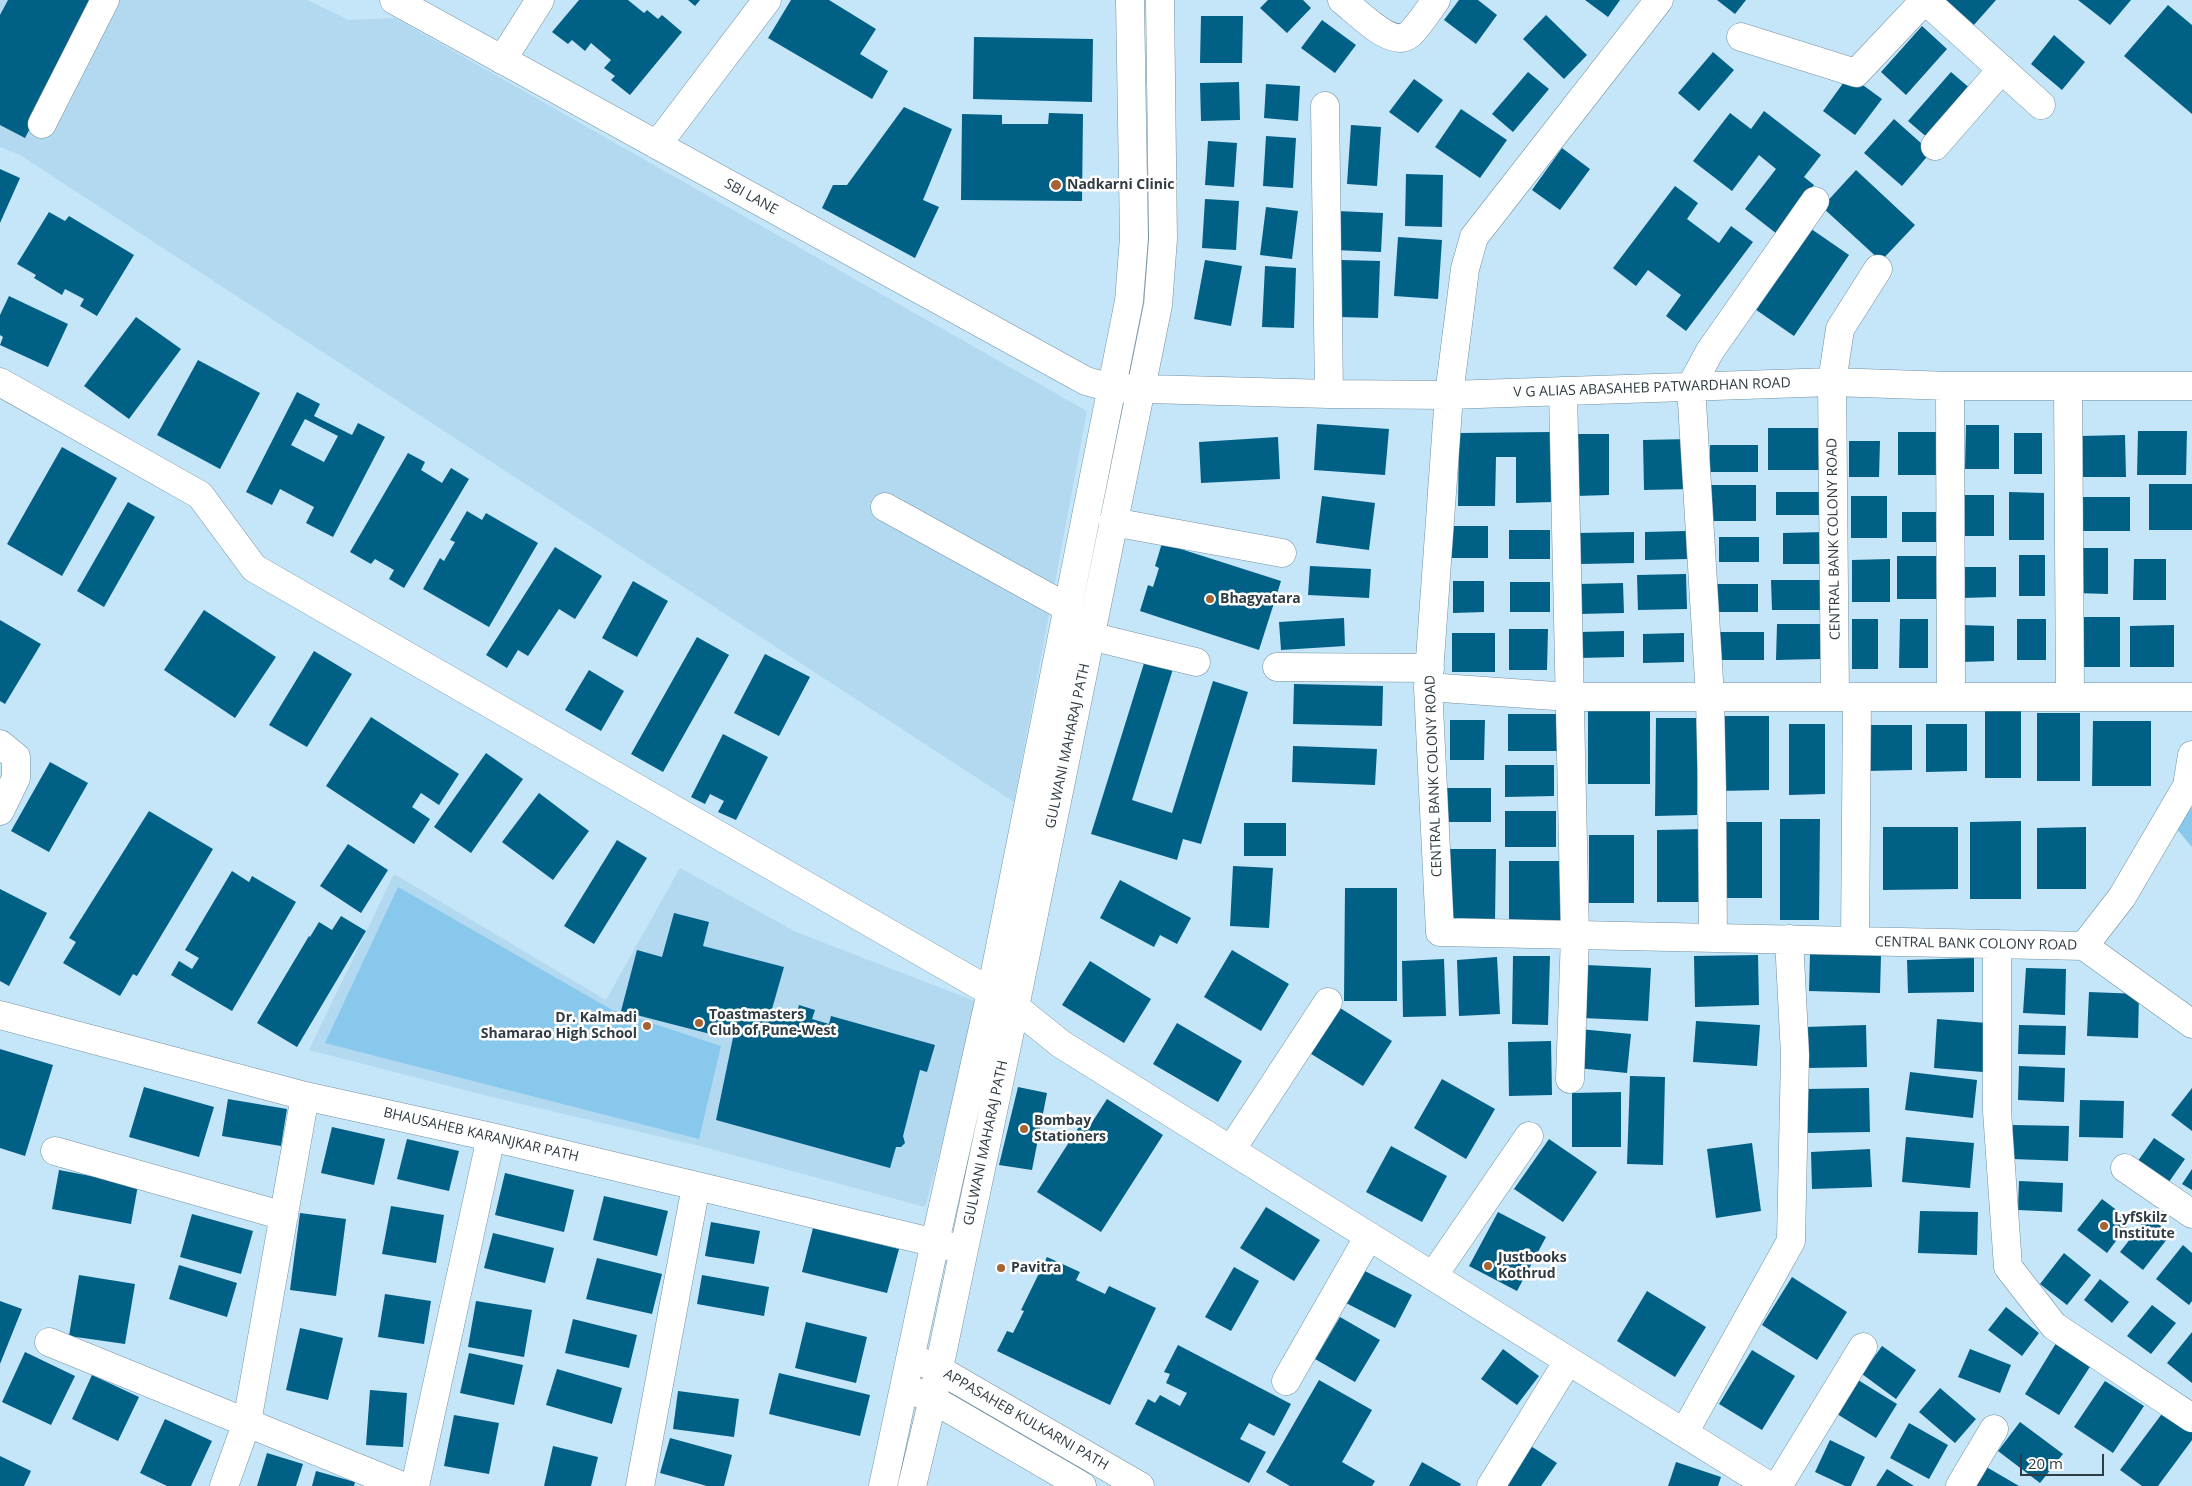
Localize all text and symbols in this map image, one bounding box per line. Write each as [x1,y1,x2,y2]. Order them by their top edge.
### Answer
street label: SBI LANE [721,175,781,219]
place label: Nadkarni Clinic [1067,177,1174,193]
marker: Nadkarni Clinic [1049,178,1063,192]
street label: V G ALIAS ABASAHEB PATWARDHAN ROAD [1513,375,1791,401]
street label: CENTRAL BANK COLONY ROAD [1824,438,1844,640]
place label: Bhagyatara [1220,591,1301,607]
marker: Bhagyatara [1204,593,1216,605]
street label: GULWANI MAHARAJ PATH [1042,662,1094,830]
street label: CENTRAL BANK COLONY ROAD [1422,675,1446,877]
street label: CENTRAL BANK COLONY ROAD [1875,934,2077,954]
place label: Toastmasters Club of Pune-West [709,1007,836,1040]
place label: Dr. Kalmadi Shamarao High School [481,1010,637,1042]
marker: Toastmasters Club of Pune-West [693,1017,705,1029]
marker: Dr. Kalmadi Shamarao High School [641,1020,653,1032]
street label: GULWANI MAHARAJ PATH [960,1059,1012,1227]
street label: BHAUSAHEB KARANJKAR PATH [382,1104,580,1166]
place label: Bombay Stationers [1034,1113,1106,1146]
marker: Bombay Stationers [1018,1123,1030,1135]
place label: LyfSkilz Institute [2114,1210,2175,1242]
marker: LyfSkilz Institute [2098,1220,2110,1232]
place label: Justbooks Kothrud [1498,1250,1567,1282]
place label: Pavitra [1011,1260,1061,1276]
marker: Justbooks Kothrud [1482,1260,1494,1272]
marker: Pavitra [995,1262,1007,1274]
street label: APPASAHEB KULKARNI PATH [941,1366,1111,1474]
scale bar [2022,1444,2106,1476]
text: 20 m [2028,1453,2063,1473]

